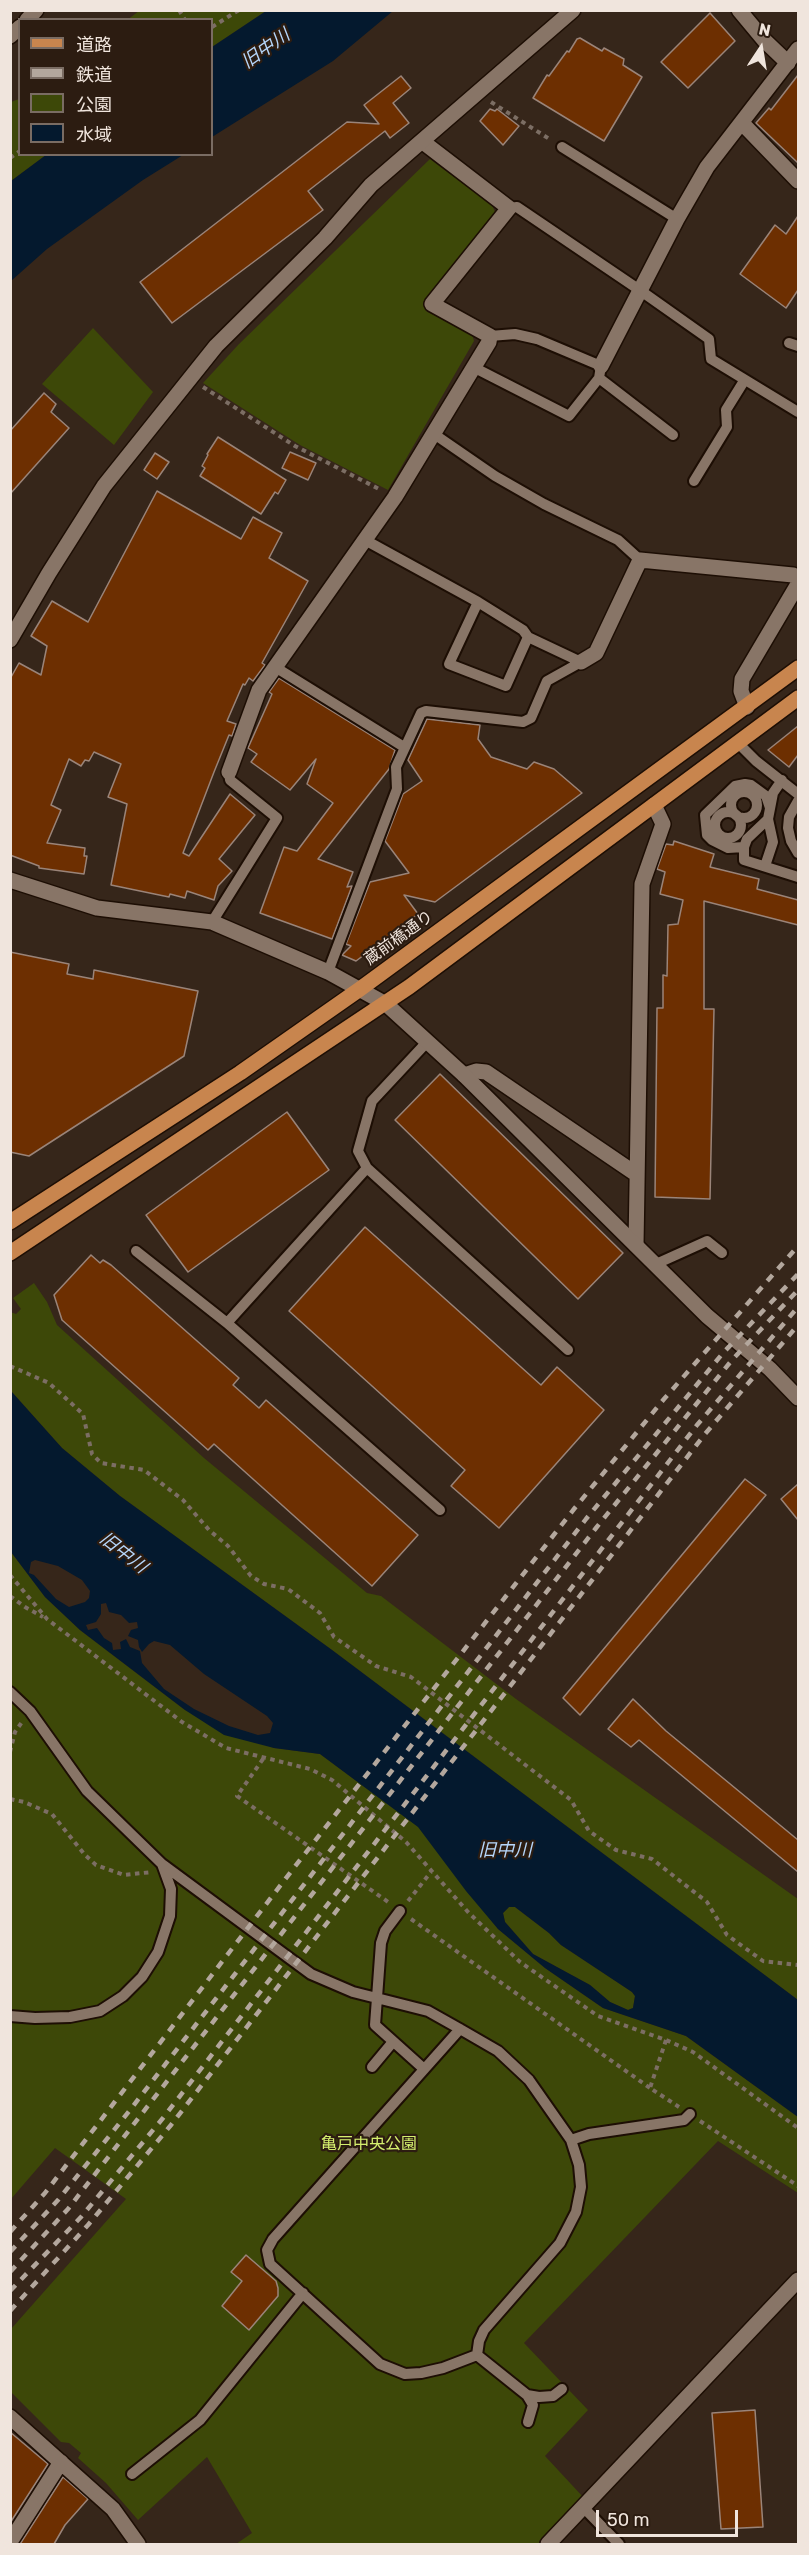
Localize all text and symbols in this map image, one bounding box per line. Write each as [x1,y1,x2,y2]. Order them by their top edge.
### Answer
legend [18,18,213,156]
north arrow [731,18,791,78]
text: N [757,19,772,40]
water label: 旧中川 [238,25,294,73]
text: 道路 [76,34,112,56]
text: 鉄道 [76,64,112,86]
text: 公園 [76,94,112,116]
text: 水域 [76,124,112,146]
street label: 蔵前橋通り [361,907,437,969]
water label: 旧中川 [95,1528,151,1578]
water label: 旧中川 [478,1840,532,1862]
park label: 亀戸中央公園 [321,2134,417,2154]
scale bar [599,2498,742,2536]
text: 50 m [607,2509,650,2531]

